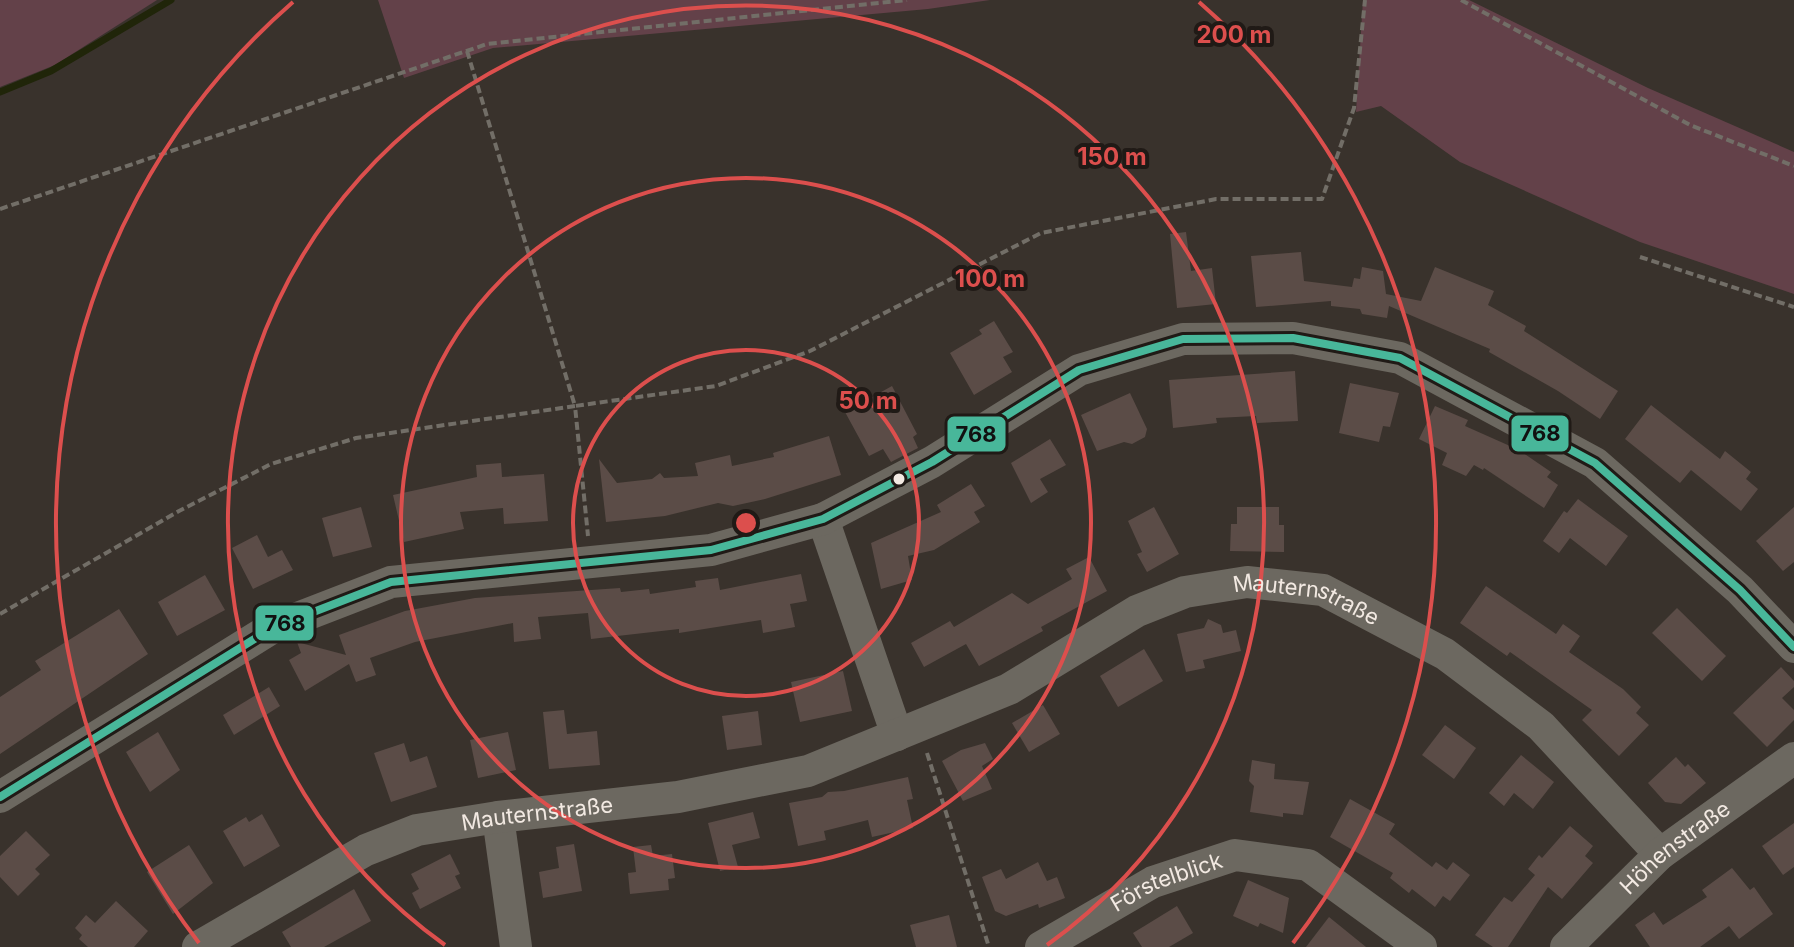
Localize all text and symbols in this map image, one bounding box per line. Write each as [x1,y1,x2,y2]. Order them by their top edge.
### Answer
text: 200 m [1196,20,1272,49]
text: 150 m [1077,142,1147,171]
text: 100 m [955,264,1025,293]
text: 50 m [838,386,898,415]
line badge: 768 [1510,414,1570,453]
line badge: 768 [946,415,1007,453]
text: 768 [1519,420,1561,446]
text: 768 [955,421,997,447]
unlabelled marker [891,471,907,487]
centre of rings [732,509,760,537]
street label: Mauternstraße [1231,568,1384,630]
line badge: 768 [254,604,315,642]
text: 768 [264,610,306,636]
street label: Mauternstraße [459,791,614,836]
street label: Höhenstraße [1614,795,1735,899]
street label: Förstelblick [1106,847,1226,917]

